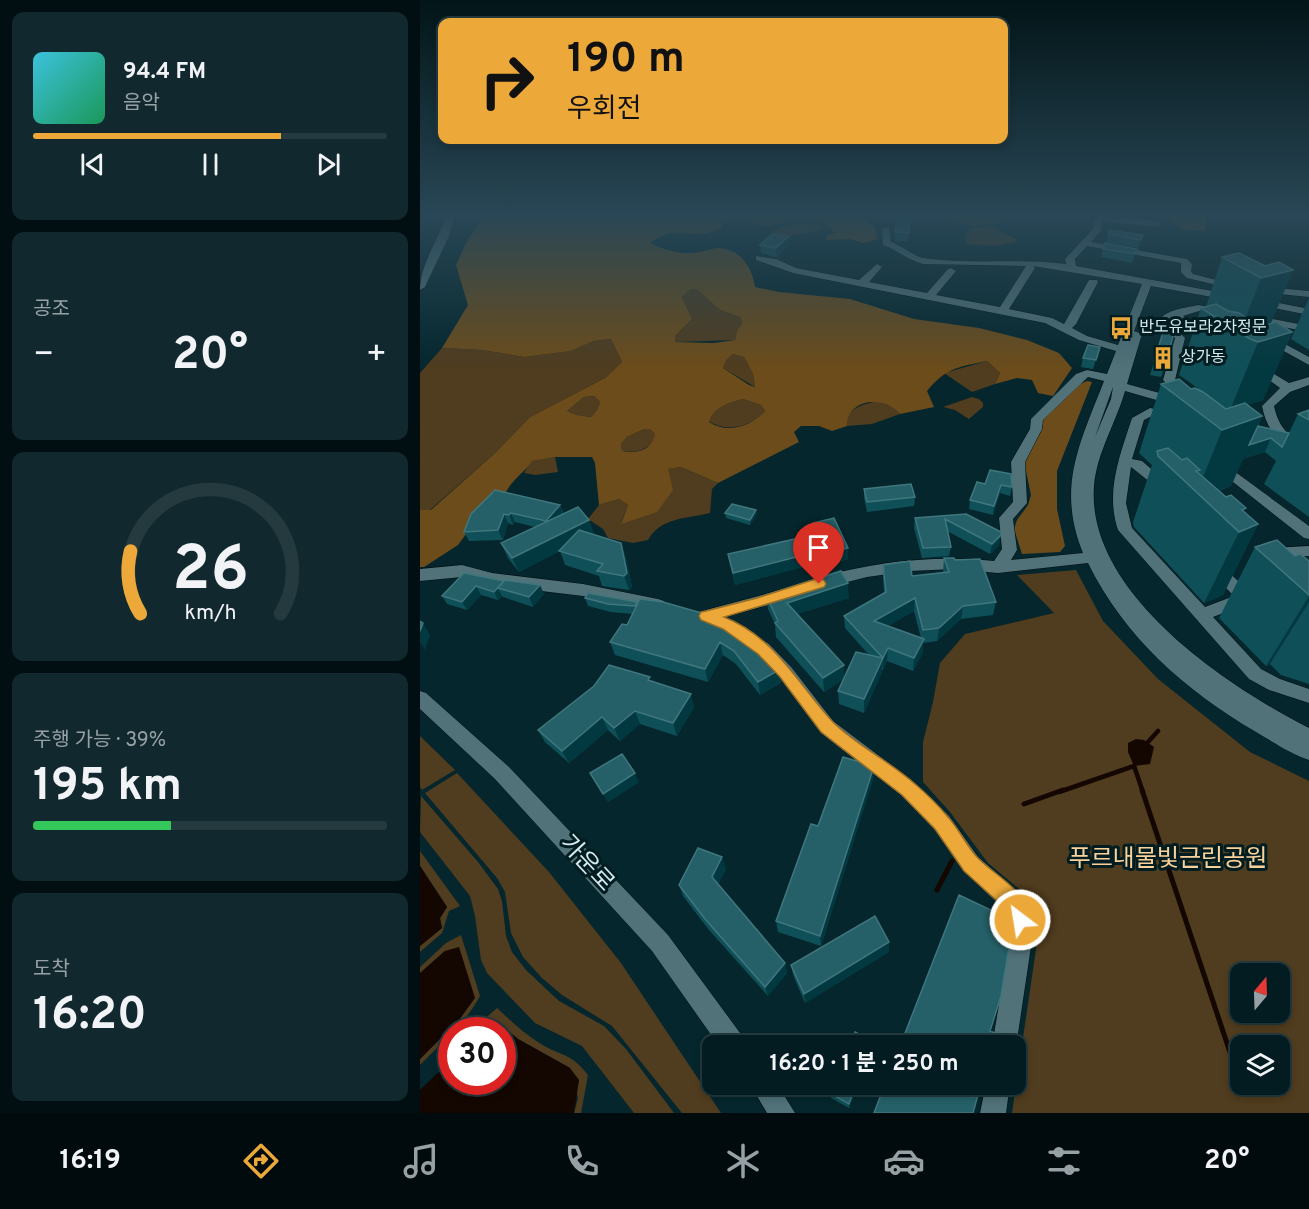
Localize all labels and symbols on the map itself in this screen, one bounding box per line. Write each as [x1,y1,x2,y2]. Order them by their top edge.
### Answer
bus stop icon: 반도유보라2차정문 [1108,315,1134,341]
place label: 반도유보라2차정문 [1139,318,1267,338]
building icon: 상가동 [1150,345,1176,371]
place label: 상가동 [1181,348,1225,368]
pin [793,522,844,584]
street label: 가운로 [552,830,620,898]
park label: 푸르내물빛근린공원 [1069,845,1267,875]
position arrow [988,888,1052,952]
north arrow [1230,963,1290,1023]
speed limit sign: 30 [438,1017,516,1095]

